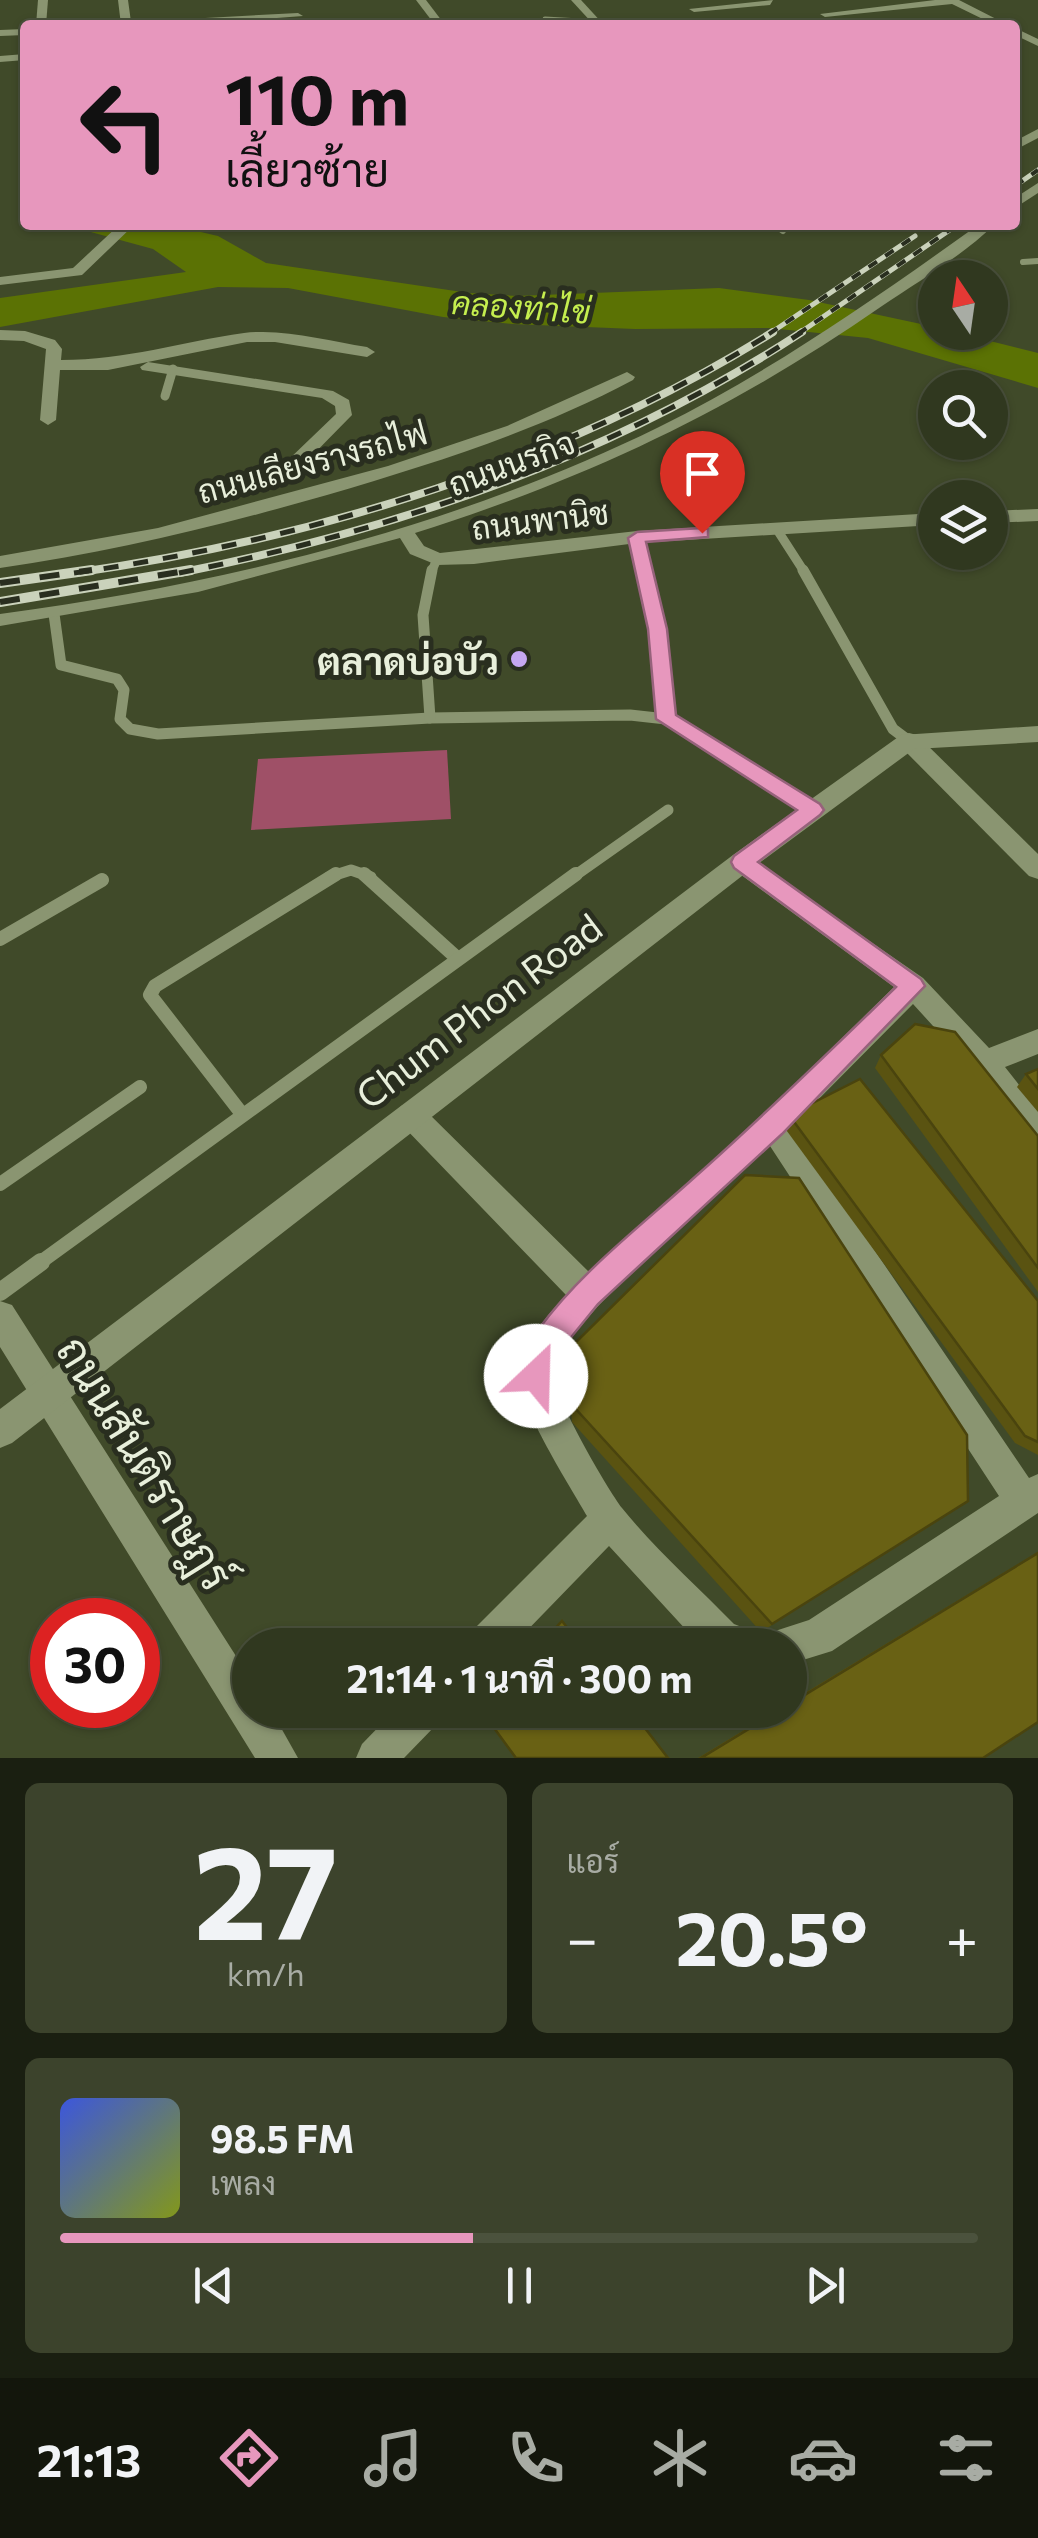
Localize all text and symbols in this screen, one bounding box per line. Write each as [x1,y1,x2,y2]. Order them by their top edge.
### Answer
text: 110 m [225,54,409,139]
icon: left [60,60,190,190]
text: เลี้ยวซ้าย [225,141,389,196]
north arrow [918,260,1008,350]
map controls [918,260,1008,570]
water label: คลองท่าไข่ [450,281,594,331]
button: search [918,370,1008,460]
street label: ถนนเลียงรางรถไฟ [193,411,431,511]
street label: ถนนนรกิจ [442,421,580,503]
pin [660,431,745,534]
icon: arrive [675,446,730,501]
button: layers [918,480,1008,570]
street label: ถนนพานิช [469,491,611,547]
place label: ตลาดบ่อบัว [317,636,499,683]
marker: ตลาดบ่อบัว [508,648,530,670]
street label: Chum Phon Road [346,902,610,1118]
position arrow [484,1324,588,1428]
street label: ถนนสันติราษฎร์ [43,1325,247,1602]
speed limit sign: 30 [30,1598,160,1728]
text: 21:14 · 1 นาที · 300 m [347,1654,692,1701]
text: 27 [193,1808,338,1967]
text: แอร์ [567,1840,619,1880]
text: 20.5° [675,1890,868,1981]
text: − [567,1903,598,1970]
text: + [946,1903,978,1970]
text: km/h [227,1953,305,1993]
text: 98.5 FM [210,2114,354,2161]
text: เพลง [210,2162,276,2202]
icon: previous [186,2258,241,2313]
icon: pause [492,2258,547,2313]
icon: next [798,2258,853,2313]
icon: directions [214,2423,284,2493]
icon: music [358,2423,428,2493]
icon: phone [501,2423,571,2493]
icon: climate [645,2423,715,2493]
icon: car [788,2423,858,2493]
icon: filters [931,2423,1001,2493]
text: 21:13 [37,2431,141,2486]

